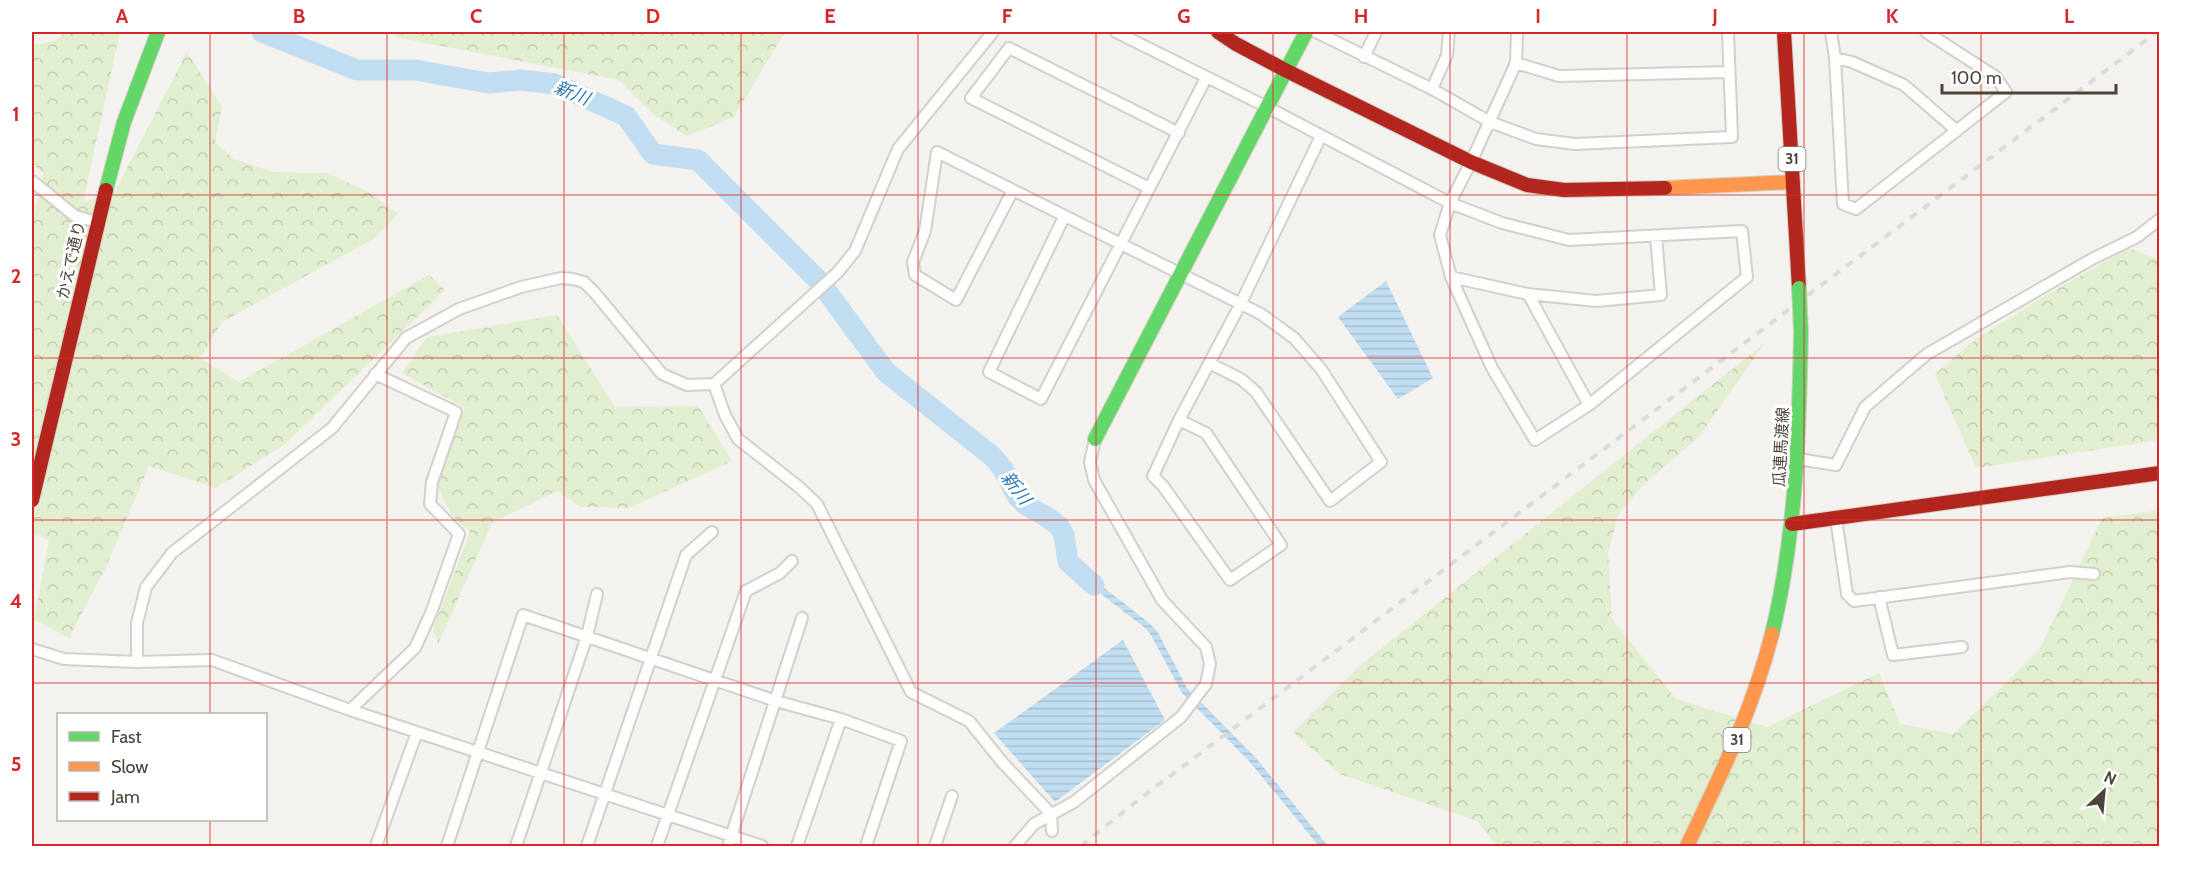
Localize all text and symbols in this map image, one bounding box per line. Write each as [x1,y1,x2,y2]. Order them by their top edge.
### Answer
text: A [116,4,129,28]
text: B [293,4,305,28]
text: C [470,4,482,28]
text: D [646,4,660,28]
text: E [824,4,836,28]
text: F [1002,4,1013,28]
text: G [1177,4,1191,28]
text: H [1354,4,1368,28]
text: I [1535,4,1541,28]
text: J [1711,4,1718,28]
text: K [1886,4,1899,28]
text: L [2064,4,2074,28]
scale bar [1942,57,2116,95]
text: 100 m [1951,67,2002,89]
water label: 新川 [551,76,595,111]
text: 1 [12,102,20,126]
road number: 31 [1778,147,1806,171]
street label: かえで通り [53,219,89,301]
text: 2 [11,264,21,288]
street label: 瓜連馬渡線 [1769,407,1793,487]
text: 3 [11,427,21,451]
water label: 新川 [996,467,1037,511]
text: 4 [10,589,22,613]
legend [57,713,267,821]
text: Fast [111,726,142,748]
road number: 31 [1724,728,1750,752]
text: 5 [11,752,21,776]
text: Slow [111,756,148,778]
north arrow [2074,761,2134,821]
text: N [2101,767,2120,789]
text: Jam [110,786,140,808]

